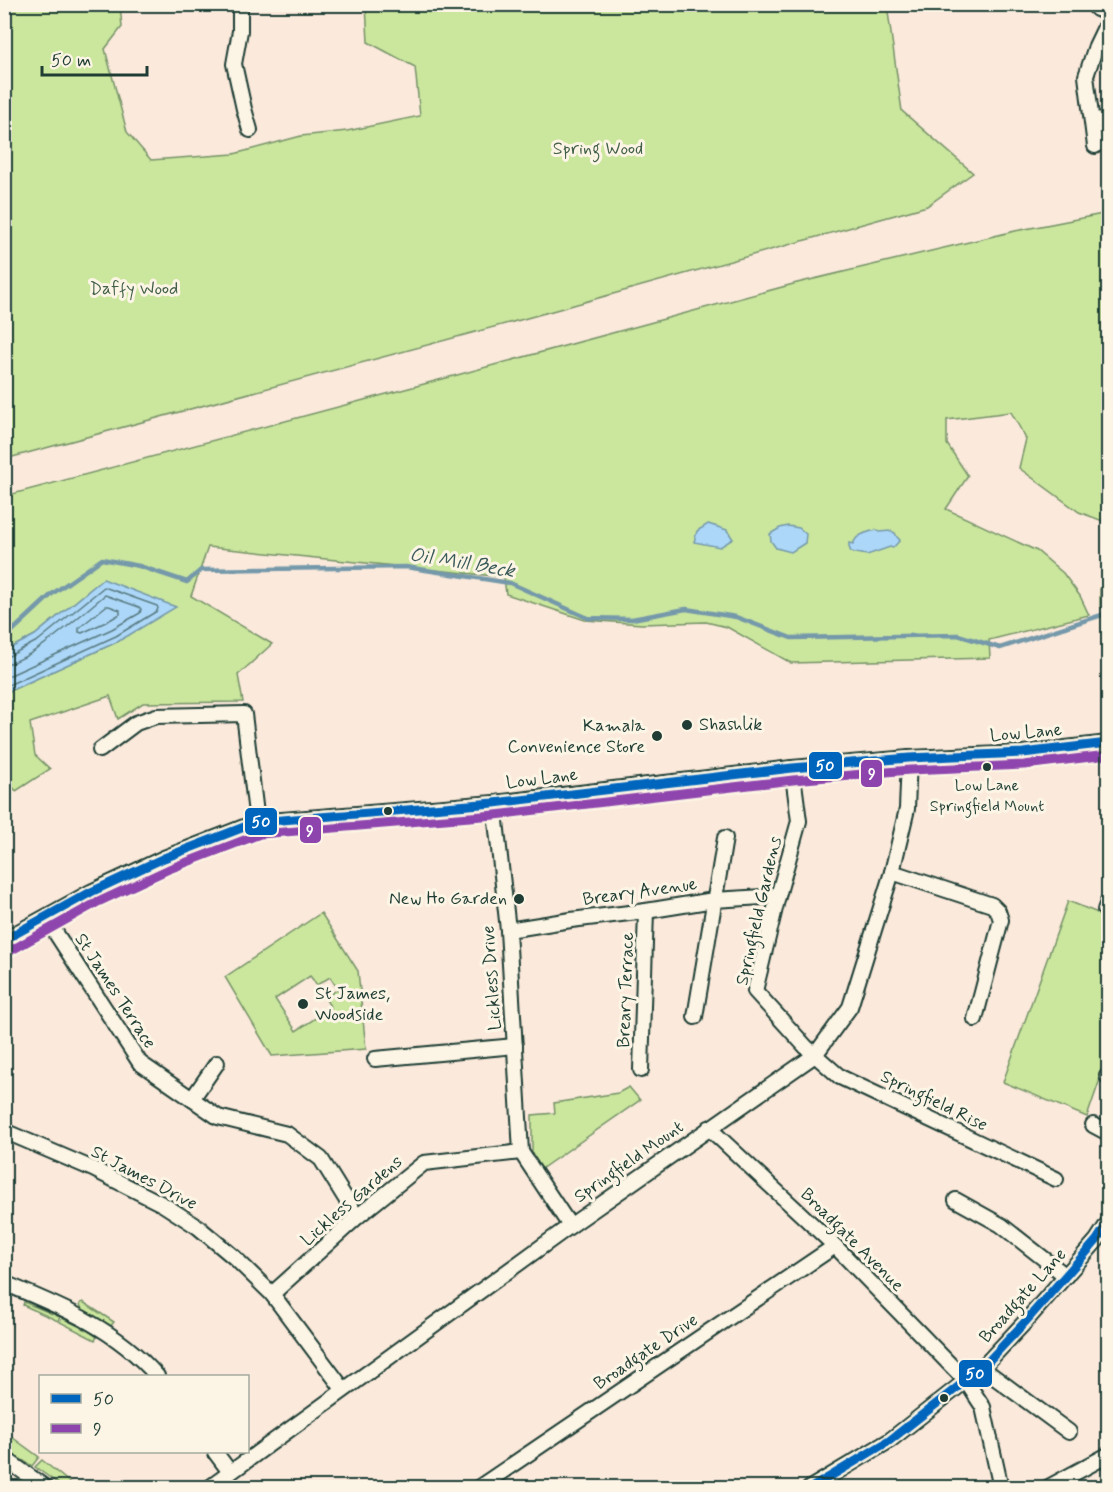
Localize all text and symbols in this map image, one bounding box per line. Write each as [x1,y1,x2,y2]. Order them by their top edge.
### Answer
scale bar [42,39,147,77]
text: 50 m [51,49,91,73]
park label: Spring Wood [553,137,643,163]
park label: Daffy Wood [90,277,178,301]
water label: Oil Mill Beck [407,541,518,585]
place label: Shashlik [699,713,762,737]
place label: Kamala Convenience Store [508,714,645,759]
marker: Shashlik [680,718,694,732]
street label: Low Lane [989,718,1063,748]
marker: Kamala Convenience Store [650,729,664,743]
line badge: 50 [808,751,843,780]
text: 50 [816,756,834,777]
line badge: 9 [860,759,883,788]
marker: Low Lane Springfield Mount [981,761,993,773]
street label: Low Lane [505,763,579,795]
text: 9 [868,764,876,785]
place label: Low Lane Springfield Mount [930,775,1044,818]
unlabelled marker [382,805,394,817]
line badge: 50 [244,807,278,836]
text: 50 [252,812,270,833]
line badge: 9 [299,816,322,844]
text: 9 [306,821,314,842]
street label: Springfield Gardens [730,834,790,988]
street label: Breary Avenue [581,872,699,912]
place label: New Ho Garden [389,887,507,911]
marker: New Ho Garden [512,892,526,906]
street label: Lickless Drive [476,925,508,1031]
street label: St James Terrace [69,929,161,1053]
street label: Breary Terrace [612,932,640,1048]
place label: St James, Woodside [315,982,390,1027]
marker: St James, Woodside [296,997,310,1011]
street label: Springfield Rise [876,1065,992,1139]
street label: Springfield Mount [569,1115,690,1210]
street label: St James Drive [87,1140,201,1216]
street label: Lickless Gardens [296,1150,408,1252]
street label: Broadgate Avenue [793,1183,909,1299]
street label: Broadgate Lane [974,1243,1073,1350]
street label: Broadgate Drive [589,1308,704,1397]
line badge: 50 [958,1359,993,1388]
text: 50 [966,1364,984,1385]
legend [39,1375,249,1453]
text: 50 [93,1388,114,1412]
unlabelled marker [938,1392,950,1404]
text: 9 [93,1418,102,1442]

